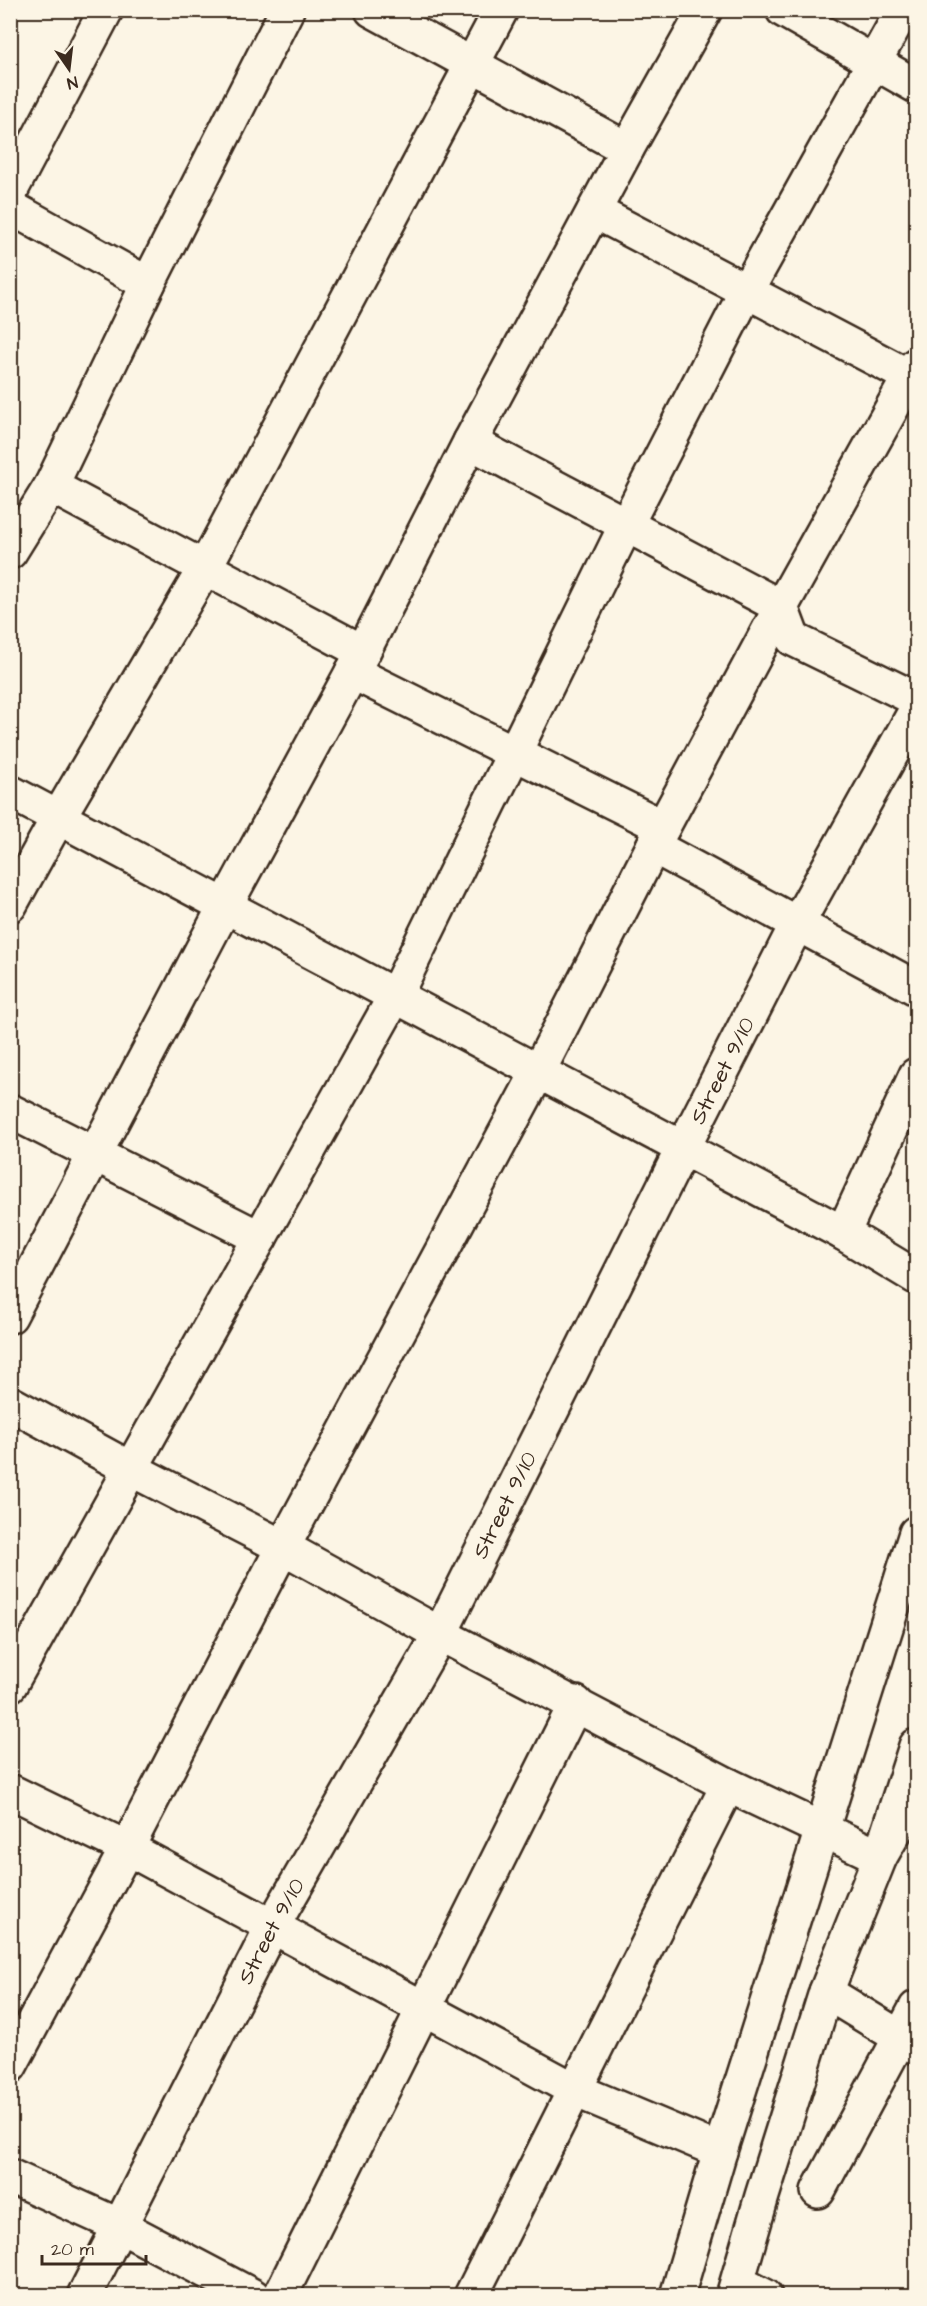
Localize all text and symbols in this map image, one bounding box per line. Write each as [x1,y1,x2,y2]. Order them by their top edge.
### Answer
north arrow [39,39,99,99]
text: N [65,71,80,94]
street label: Street 9/10 [682,1012,763,1129]
street label: Street 9/10 [465,1446,544,1564]
street label: Street 9/10 [230,1872,312,1989]
scale bar [42,2228,146,2266]
text: 20 m [51,2237,94,2262]

